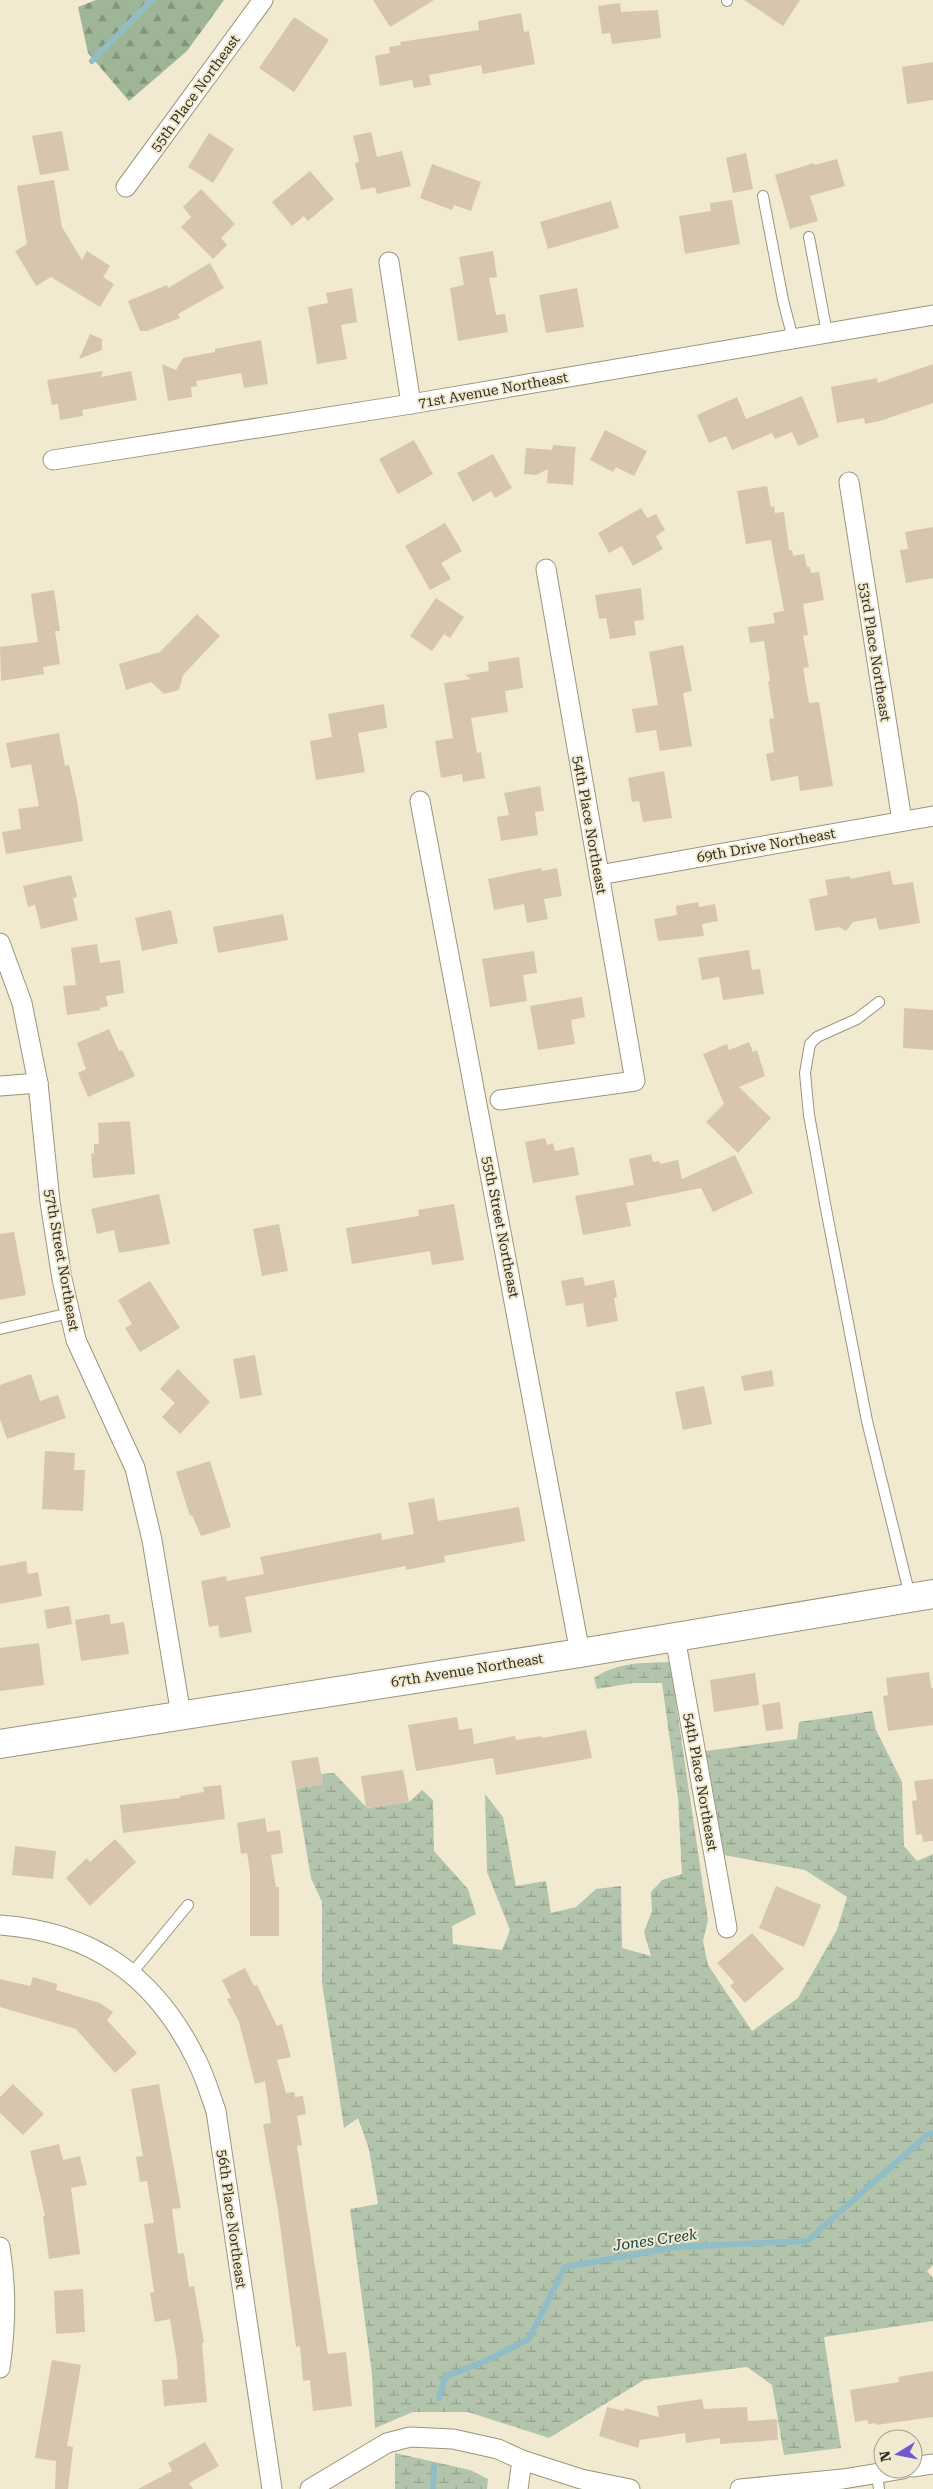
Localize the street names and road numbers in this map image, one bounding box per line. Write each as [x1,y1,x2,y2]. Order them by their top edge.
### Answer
street label: 55th Place Northeast [147,32,243,154]
street label: 71st Avenue Northeast [417,369,569,411]
street label: 53rd Place Northeast [856,581,894,723]
street label: 54th Place Northeast [570,755,610,895]
street label: 69th Drive Northeast [695,825,837,865]
street label: 55th Street Northeast [479,1155,523,1299]
street label: 57th Street Northeast [42,1188,82,1332]
street label: 67th Avenue Northeast [390,1650,544,1690]
street label: 54th Place Northeast [681,1712,721,1852]
street label: 56th Place Northeast [214,2148,250,2290]

